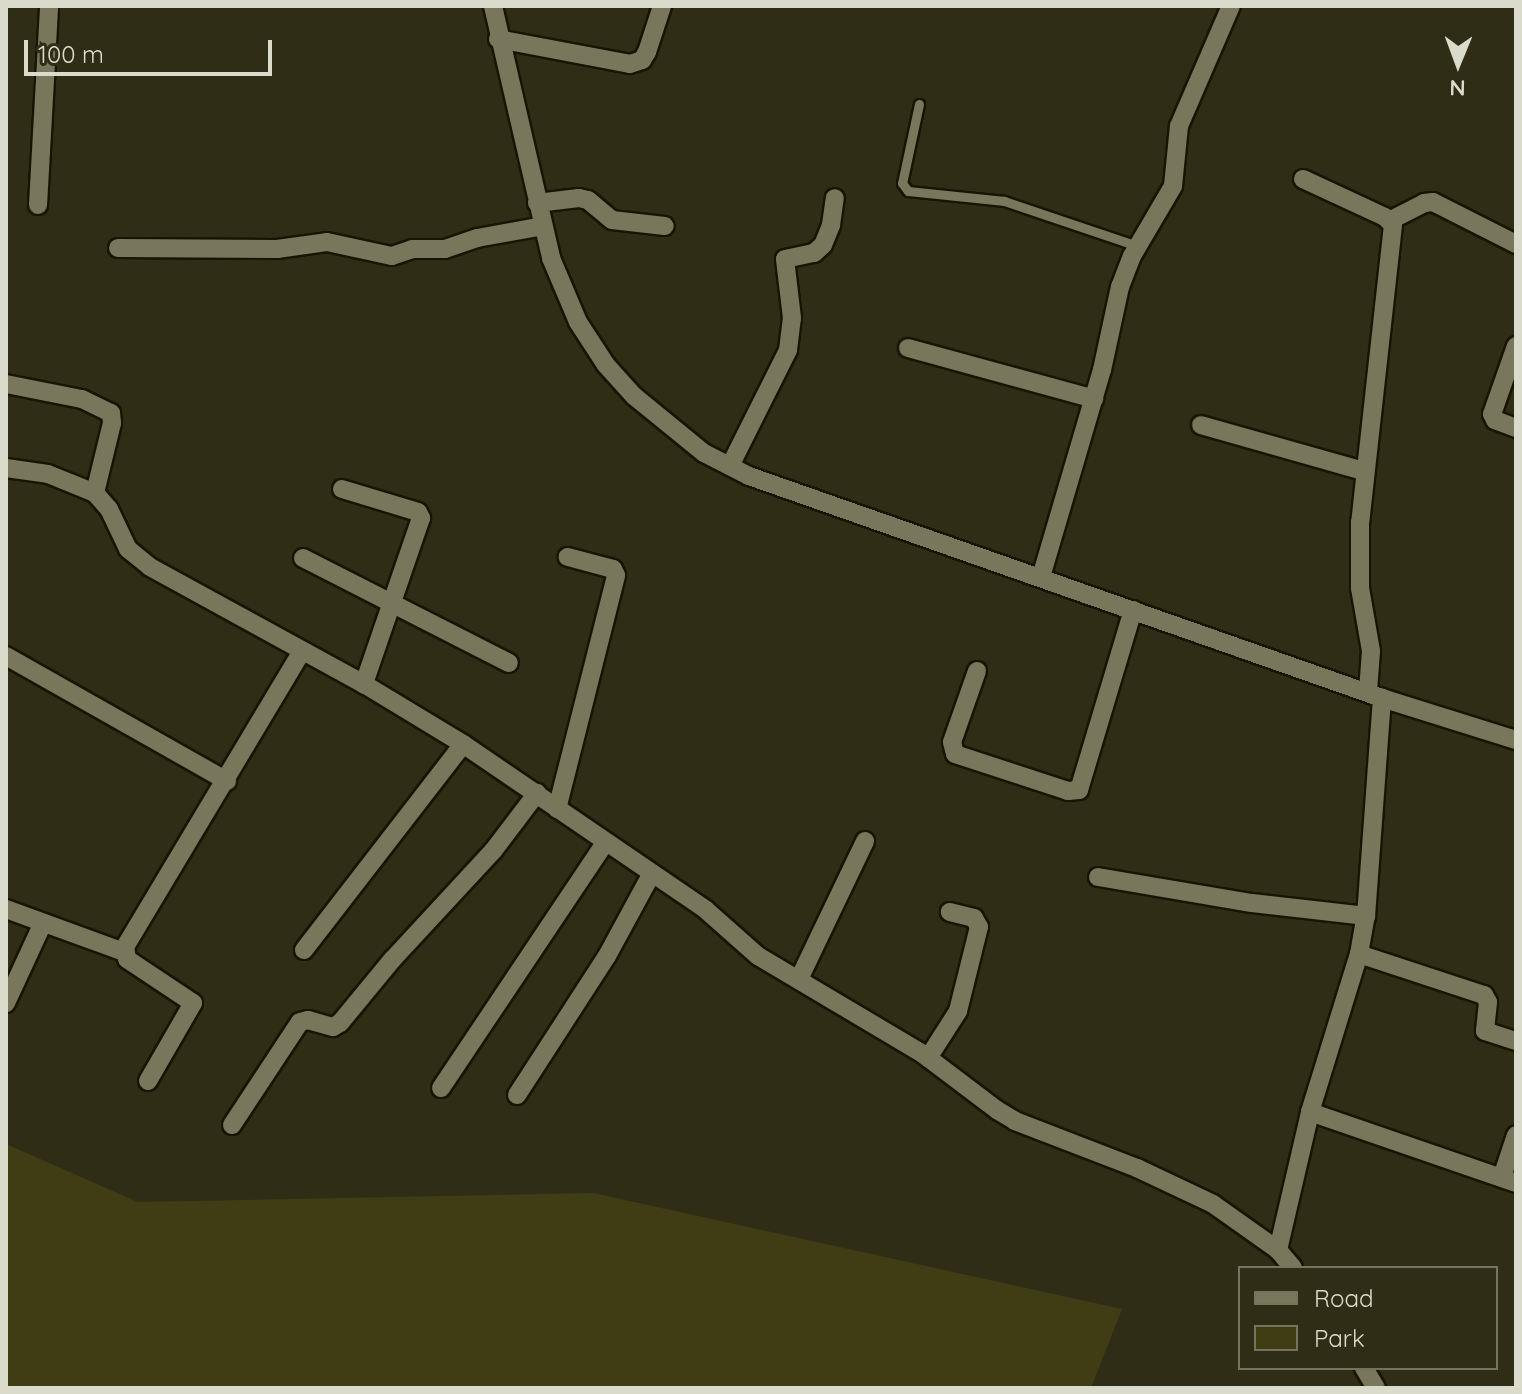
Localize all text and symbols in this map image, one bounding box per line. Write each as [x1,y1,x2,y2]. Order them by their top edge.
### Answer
scale bar [28,24,276,74]
north arrow [1418,24,1498,104]
text: 100 m [38,39,104,69]
text: N [1449,74,1466,102]
legend [1238,1266,1498,1370]
text: Road [1314,1283,1374,1313]
text: Park [1314,1323,1365,1353]

